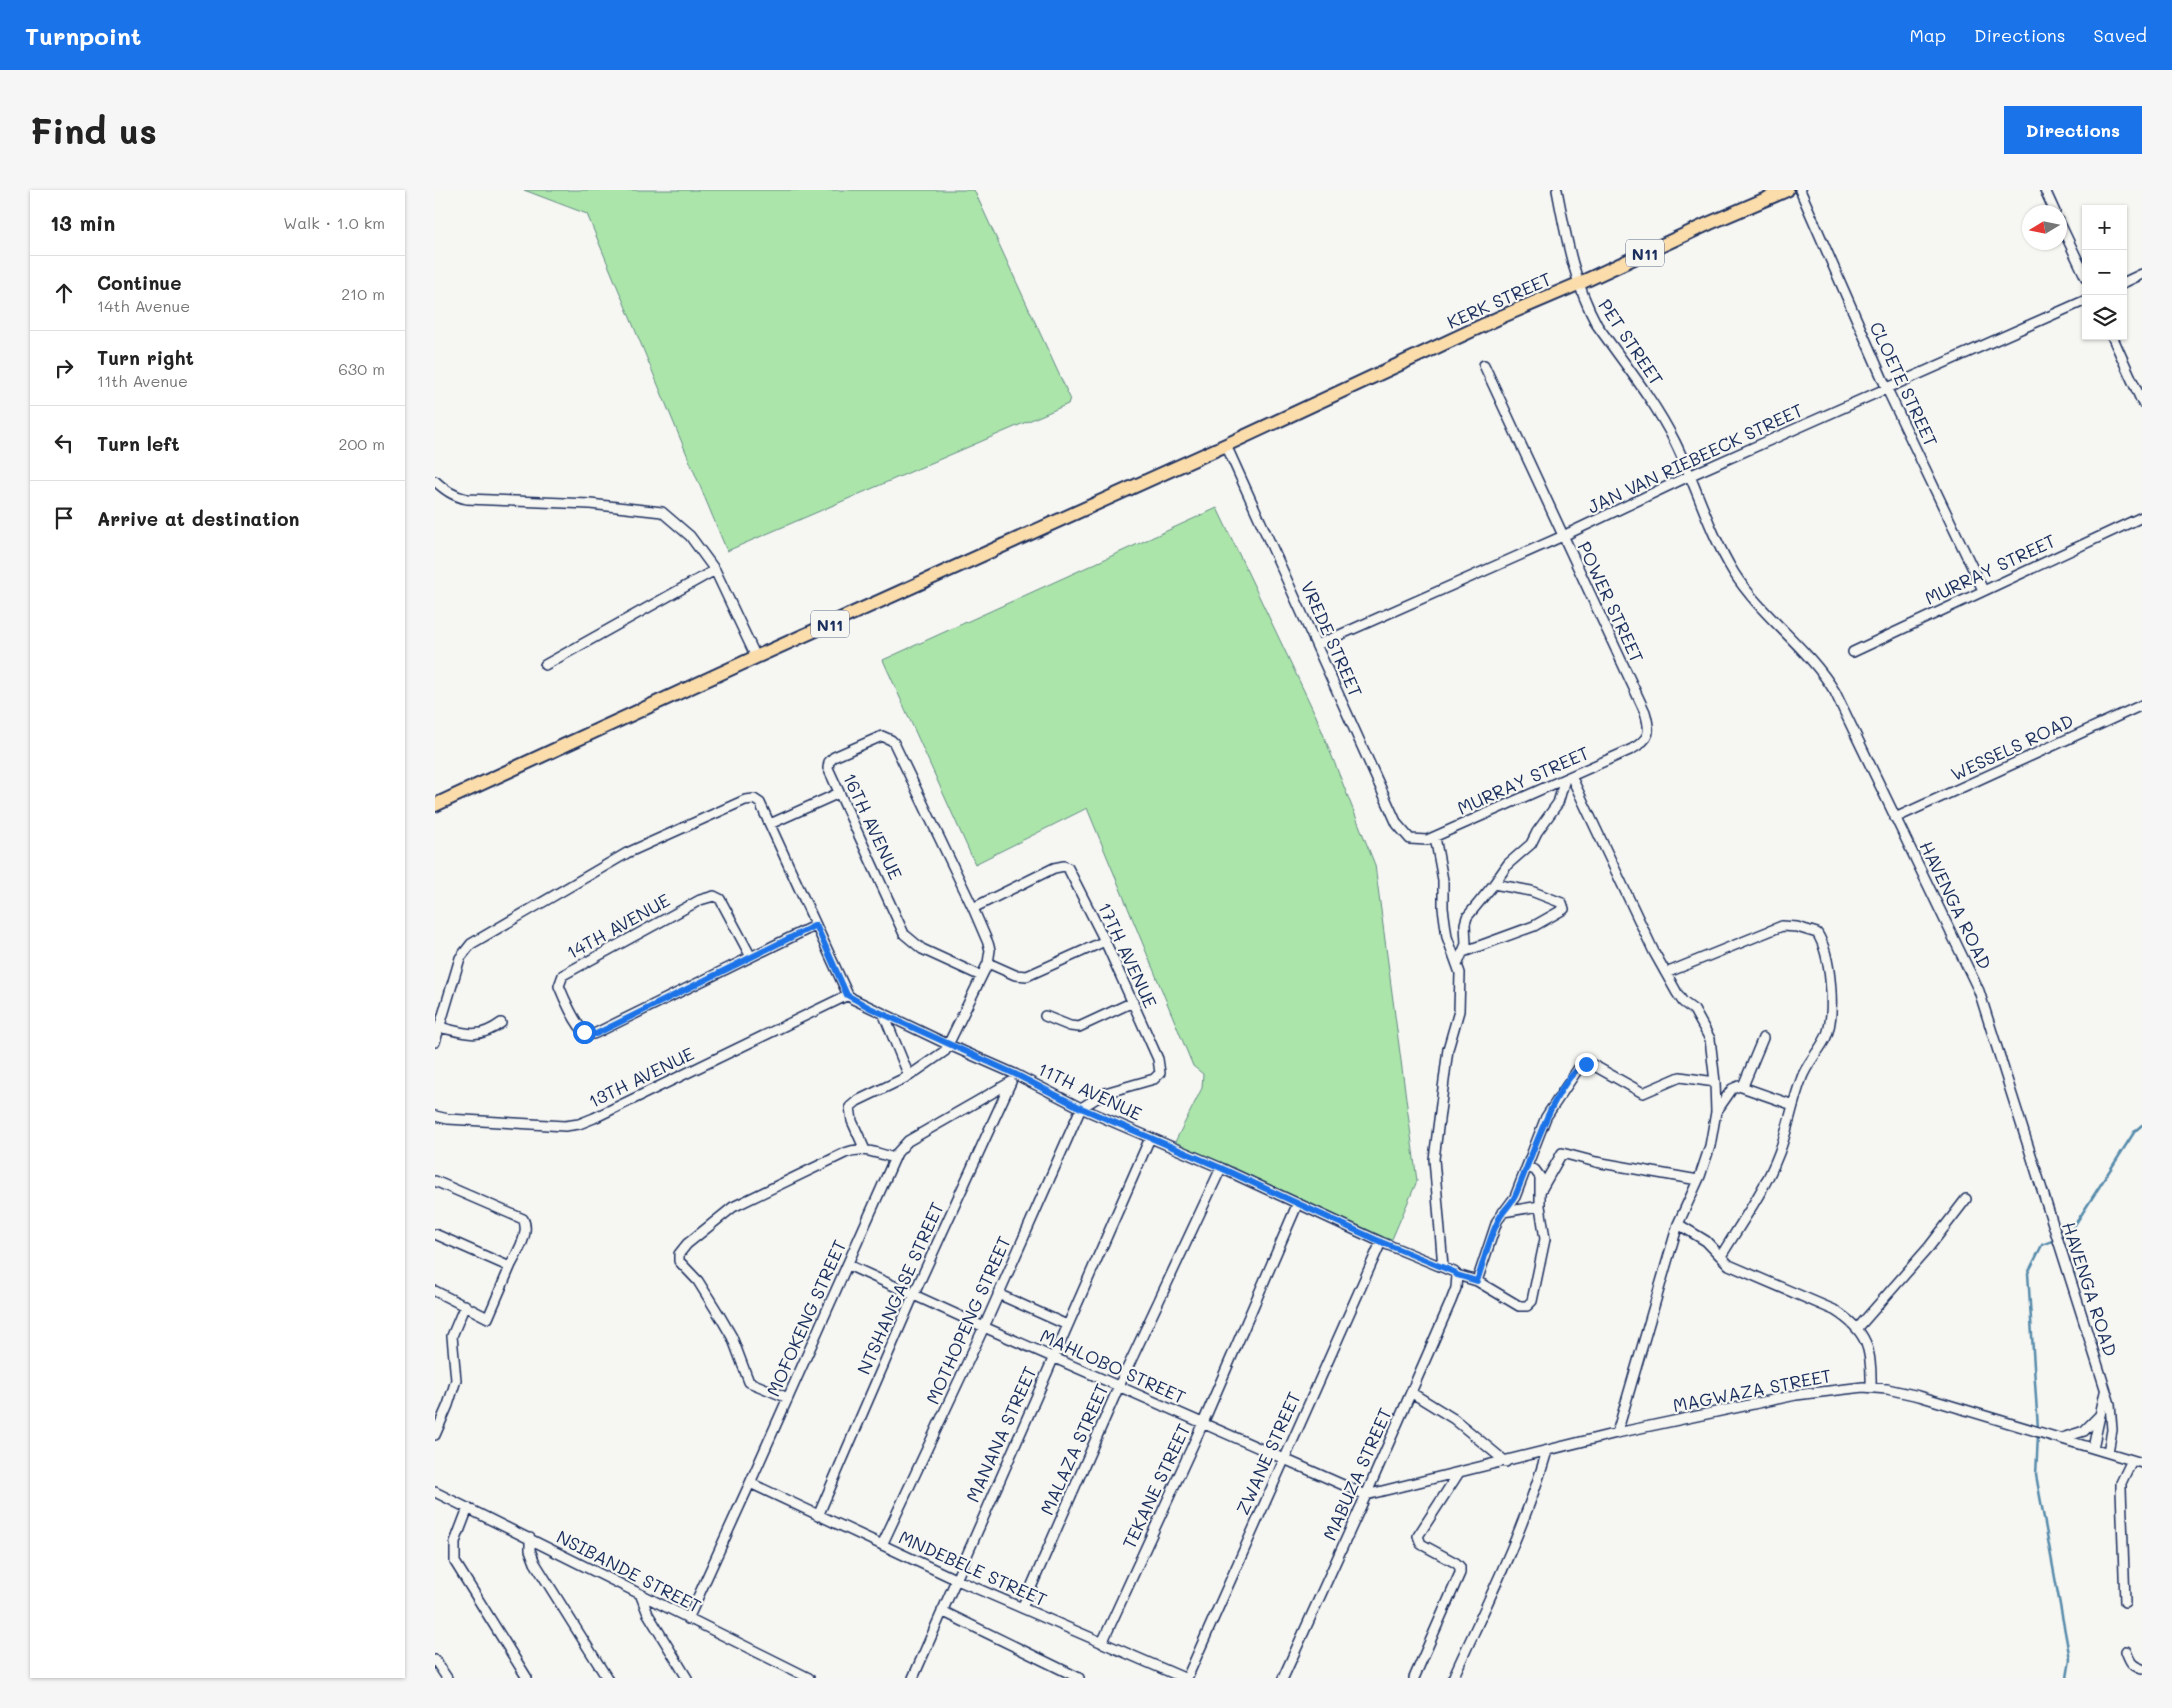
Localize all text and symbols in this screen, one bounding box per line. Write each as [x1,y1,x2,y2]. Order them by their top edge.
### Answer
text: Turnpoint [25,20,141,51]
text: Map [1909,23,1946,47]
text: Directions [1974,23,2066,47]
text: Saved [2094,23,2147,47]
button: Directions [2004,106,2142,154]
text: Find us [30,107,157,153]
north arrow [2022,205,2067,250]
map controls [2082,205,2127,340]
button: + [2082,205,2127,250]
text: 13 min [50,209,115,236]
text: Walk · 1.0 km [283,212,385,233]
road number: N11 [1626,239,1664,266]
button: − [2082,250,2127,295]
street label: KERK STREET [1443,266,1555,334]
text: Continue [97,270,182,295]
icon: ahead [50,279,78,307]
text: 210 m [341,283,385,304]
street label: PET STREET [1593,294,1669,390]
text: 14th Avenue [97,295,190,316]
button: layers [2082,295,2127,340]
street label: CLOETE STREET [1865,318,1943,450]
text: Turn right [97,345,194,370]
icon: right [50,354,78,382]
text: 630 m [338,358,385,379]
text: 11th Avenue [97,370,188,391]
street label: JAN VAN RIEBEECK STREET [1583,397,1807,519]
icon: left [50,429,78,457]
text: Turn left [97,431,180,456]
text: 200 m [338,433,385,454]
icon: arrive [50,504,78,532]
text: Arrive at destination [97,506,300,531]
street label: MURRAY STREET [1921,528,2059,610]
street label: POWER STREET [1572,538,1650,666]
street label: VREDE STREET [1296,577,1368,701]
road number: N11 [811,610,849,638]
street label: WESSELS ROAD [1947,708,2077,786]
street label: MURRAY STREET [1453,740,1593,820]
street label: 16TH AVENUE [838,769,908,883]
street label: HAVENGA ROAD [1915,837,1997,973]
street label: 14TH AVENUE [562,888,674,964]
street label: 17TH AVENUE [1093,898,1163,1012]
route start [573,1021,596,1044]
street label: 13TH AVENUE [584,1041,698,1113]
route end [1575,1053,1598,1076]
street label: 11TH AVENUE [1034,1056,1146,1126]
street label: NTSHANGASE STREET [851,1198,949,1378]
street label: HAVENGA ROAD [2057,1219,2123,1359]
street label: MOTHOPENG STREET [920,1232,1016,1408]
street label: MOFOKENG STREET [761,1236,851,1400]
street label: MAHLOBO STREET [1036,1323,1190,1409]
street label: MANANA STREET [960,1362,1042,1506]
street label: MAGWAZA STREET [1671,1363,1833,1417]
street label: MALAZA STREET [1034,1380,1114,1518]
street label: ZWANE STREET [1230,1388,1306,1518]
street label: MABUZA STREET [1317,1404,1397,1544]
street label: TEKANE STREET [1117,1420,1195,1552]
street label: NSIBANDE STREET [553,1524,705,1618]
street label: MNDEBELE STREET [895,1525,1051,1611]

